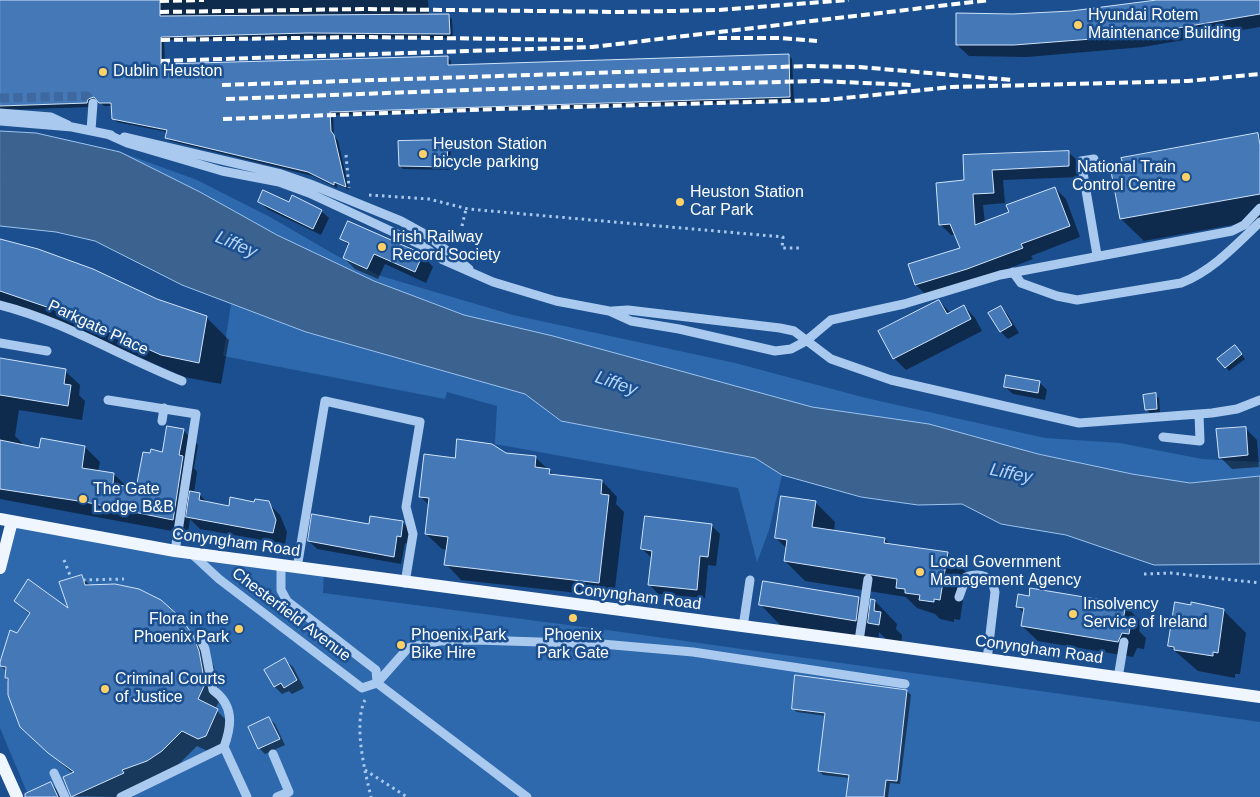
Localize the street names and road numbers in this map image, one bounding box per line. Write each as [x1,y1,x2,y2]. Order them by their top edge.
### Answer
street label: Parkgate Place [45,296,151,360]
street label: Conyngham Road [171,525,301,561]
street label: Chesterfield Avenue [228,564,354,666]
street label: Conyngham Road [572,580,702,614]
street label: Conyngham Road [974,632,1104,668]

